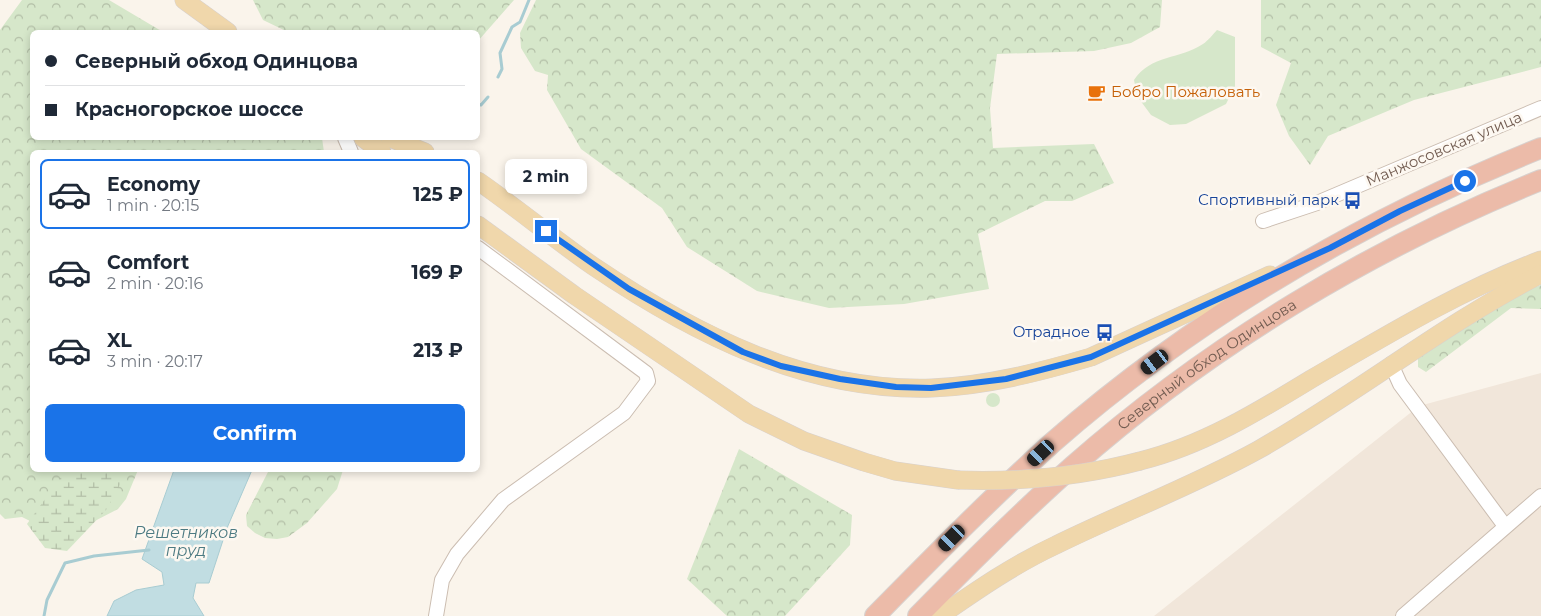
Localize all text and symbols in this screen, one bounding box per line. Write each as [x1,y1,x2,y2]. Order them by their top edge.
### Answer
text: Северный обход Одинцова [75,50,358,73]
cafe icon: Бобро Пожаловать [1087,82,1107,102]
place label: Бобро Пожаловать [1111,82,1260,101]
text: Красногорское шоссе [75,98,304,121]
street label: Манжосовская улица [1363,107,1525,190]
callout: 2 min [505,158,587,194]
text: 2 min [523,167,569,186]
route start [1454,170,1476,192]
icon: car [47,172,92,217]
text: Economy [107,173,200,196]
text: 125 ₽ [413,183,463,206]
place label: Спортивный парк [1198,190,1339,209]
bus stop icon: Спортивный парк [1343,190,1363,210]
text: 1 min · 20:15 [107,196,199,215]
route end [535,220,557,242]
icon: car [47,250,92,295]
text: Comfort [107,251,189,274]
text: 169 ₽ [411,261,463,284]
text: 2 min · 20:16 [107,274,203,293]
street label: Северный обход Одинцова [1113,295,1300,434]
place label: Отрадное [1013,322,1090,341]
bus stop icon: Отрадное [1094,322,1114,342]
icon: car [47,328,92,373]
text: XL [107,329,132,352]
text: 213 ₽ [413,339,463,362]
car [1138,347,1171,377]
text: 3 min · 20:17 [107,352,203,371]
button: Confirm [45,404,465,462]
car [1024,437,1057,469]
car [936,522,967,554]
water label: Решетников пруд [134,523,238,560]

